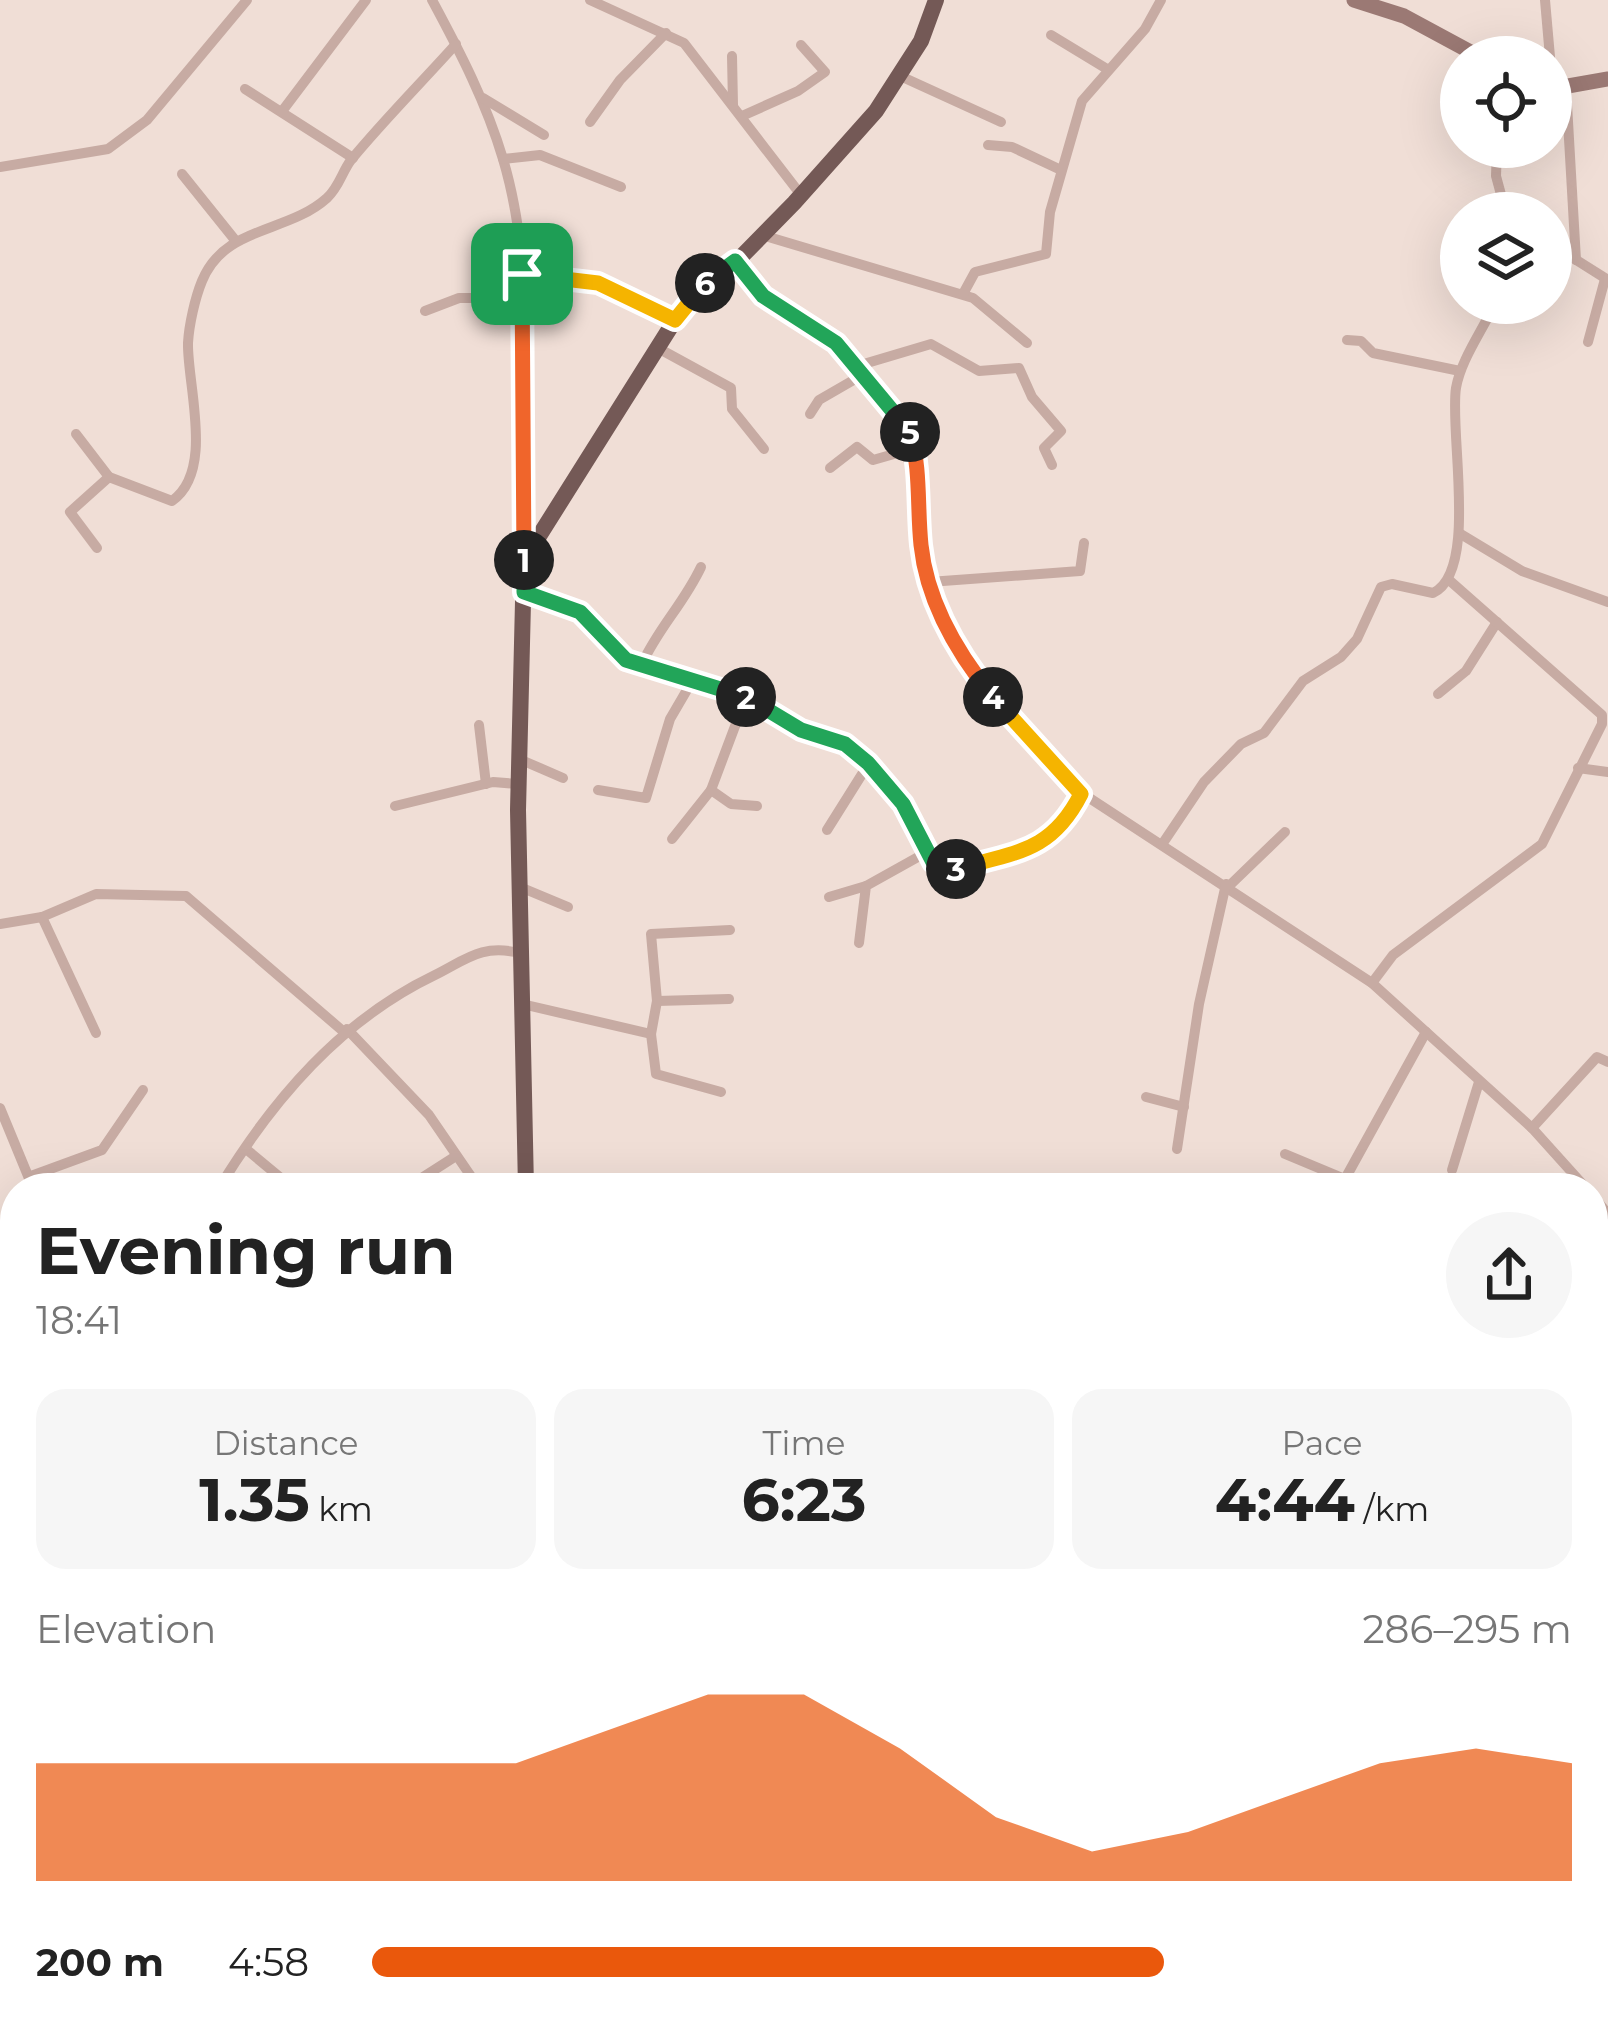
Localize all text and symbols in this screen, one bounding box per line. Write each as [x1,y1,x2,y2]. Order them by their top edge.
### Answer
map controls [1440,36,1572,324]
button: locate [1440,36,1572,168]
button: layers [1440,192,1572,324]
pin [471,223,573,325]
icon: arrive [489,241,555,307]
pin: 6 [675,253,735,313]
text: 6 [694,263,716,303]
pin: 5 [880,402,940,462]
text: 5 [900,412,920,452]
pin: 1 [494,530,554,590]
text: 1 [518,540,530,580]
pin: 2 [716,667,776,727]
pin: 4 [963,667,1023,727]
text: 2 [736,677,756,717]
text: 4 [982,677,1004,717]
pin: 3 [926,839,986,899]
text: 3 [946,849,966,889]
text: Evening run [36,1210,456,1291]
button: share [1446,1212,1572,1338]
text: 18:41 [36,1296,122,1344]
text: Distance [214,1423,358,1463]
text: Time [763,1423,845,1463]
text: Pace [1282,1423,1362,1463]
text: 1.35 [199,1463,310,1536]
text: 6:23 [742,1463,866,1536]
text: 4:44 [1215,1463,1355,1536]
text: km [310,1489,373,1529]
text: /km [1355,1489,1429,1529]
text: Elevation [36,1605,216,1653]
text: 286–295 m [1362,1605,1572,1653]
text: 200 m [36,1938,164,1986]
text: 4:58 [228,1938,309,1986]

